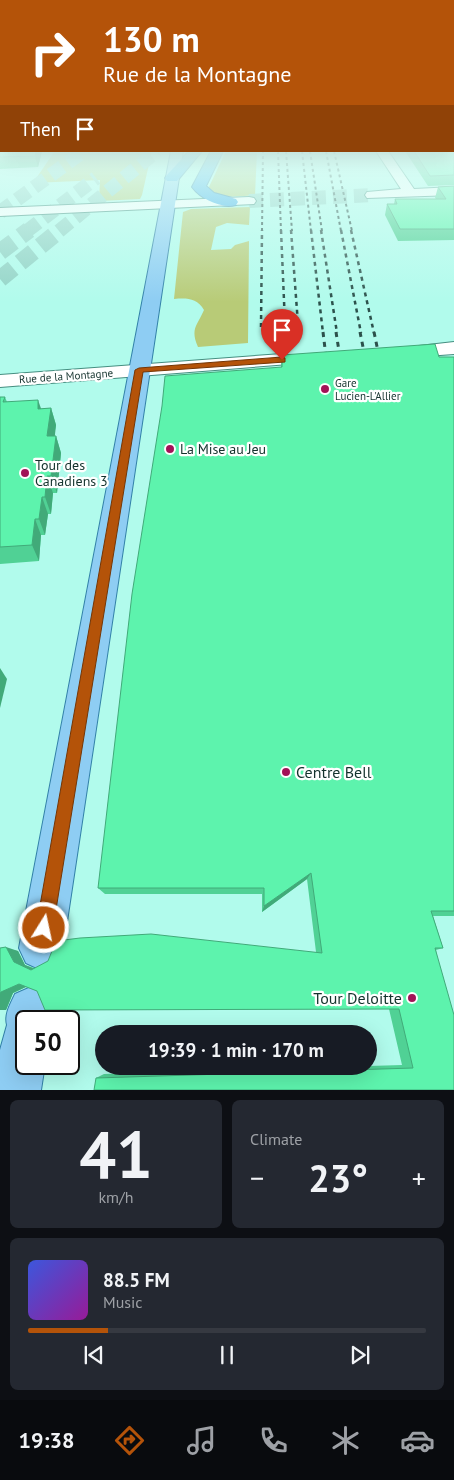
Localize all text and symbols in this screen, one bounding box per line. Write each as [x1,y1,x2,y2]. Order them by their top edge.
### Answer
text: 130 m [103,16,200,62]
icon: right [20,20,85,85]
text: Rue de la Montagne [103,60,292,88]
icon: arrive [71,115,99,143]
text: Then [20,117,61,141]
pin [261,309,303,360]
icon: arrive [268,316,296,344]
street label: Rue de la Montagne [19,366,114,386]
place label: Gare Lucien-L'Allier [335,376,401,403]
marker: Gare Lucien-L'Allier [319,383,331,395]
place label: La Mise au Jeu [180,440,266,458]
marker: La Mise au Jeu [164,443,176,455]
place label: Tour des Canadiens 3 [35,456,108,490]
marker: Tour des Canadiens 3 [19,467,31,479]
place label: Centre Bell [296,762,372,782]
marker: Centre Bell [280,766,292,778]
position arrow [17,901,69,953]
place label: Tour Deloitte [313,988,402,1008]
marker: Tour Deloitte [406,992,418,1004]
speed limit sign: 50 [15,1010,80,1075]
text: 19:39 · 1 min · 170 m [148,1038,324,1062]
text: 41 [79,1112,153,1196]
text: Climate [250,1129,302,1149]
text: 23° [308,1153,368,1202]
text: − [250,1159,264,1196]
text: + [412,1159,426,1196]
text: km/h [98,1187,134,1207]
text: 88.5 FM [103,1268,170,1292]
text: Music [103,1292,143,1312]
icon: previous [80,1341,108,1369]
icon: pause [213,1341,241,1369]
icon: next [346,1341,374,1369]
icon: directions [112,1423,147,1458]
icon: music [184,1423,219,1458]
icon: phone [256,1423,291,1458]
icon: climate [328,1423,363,1458]
icon: car [400,1423,435,1458]
text: 19:38 [19,1426,74,1454]

